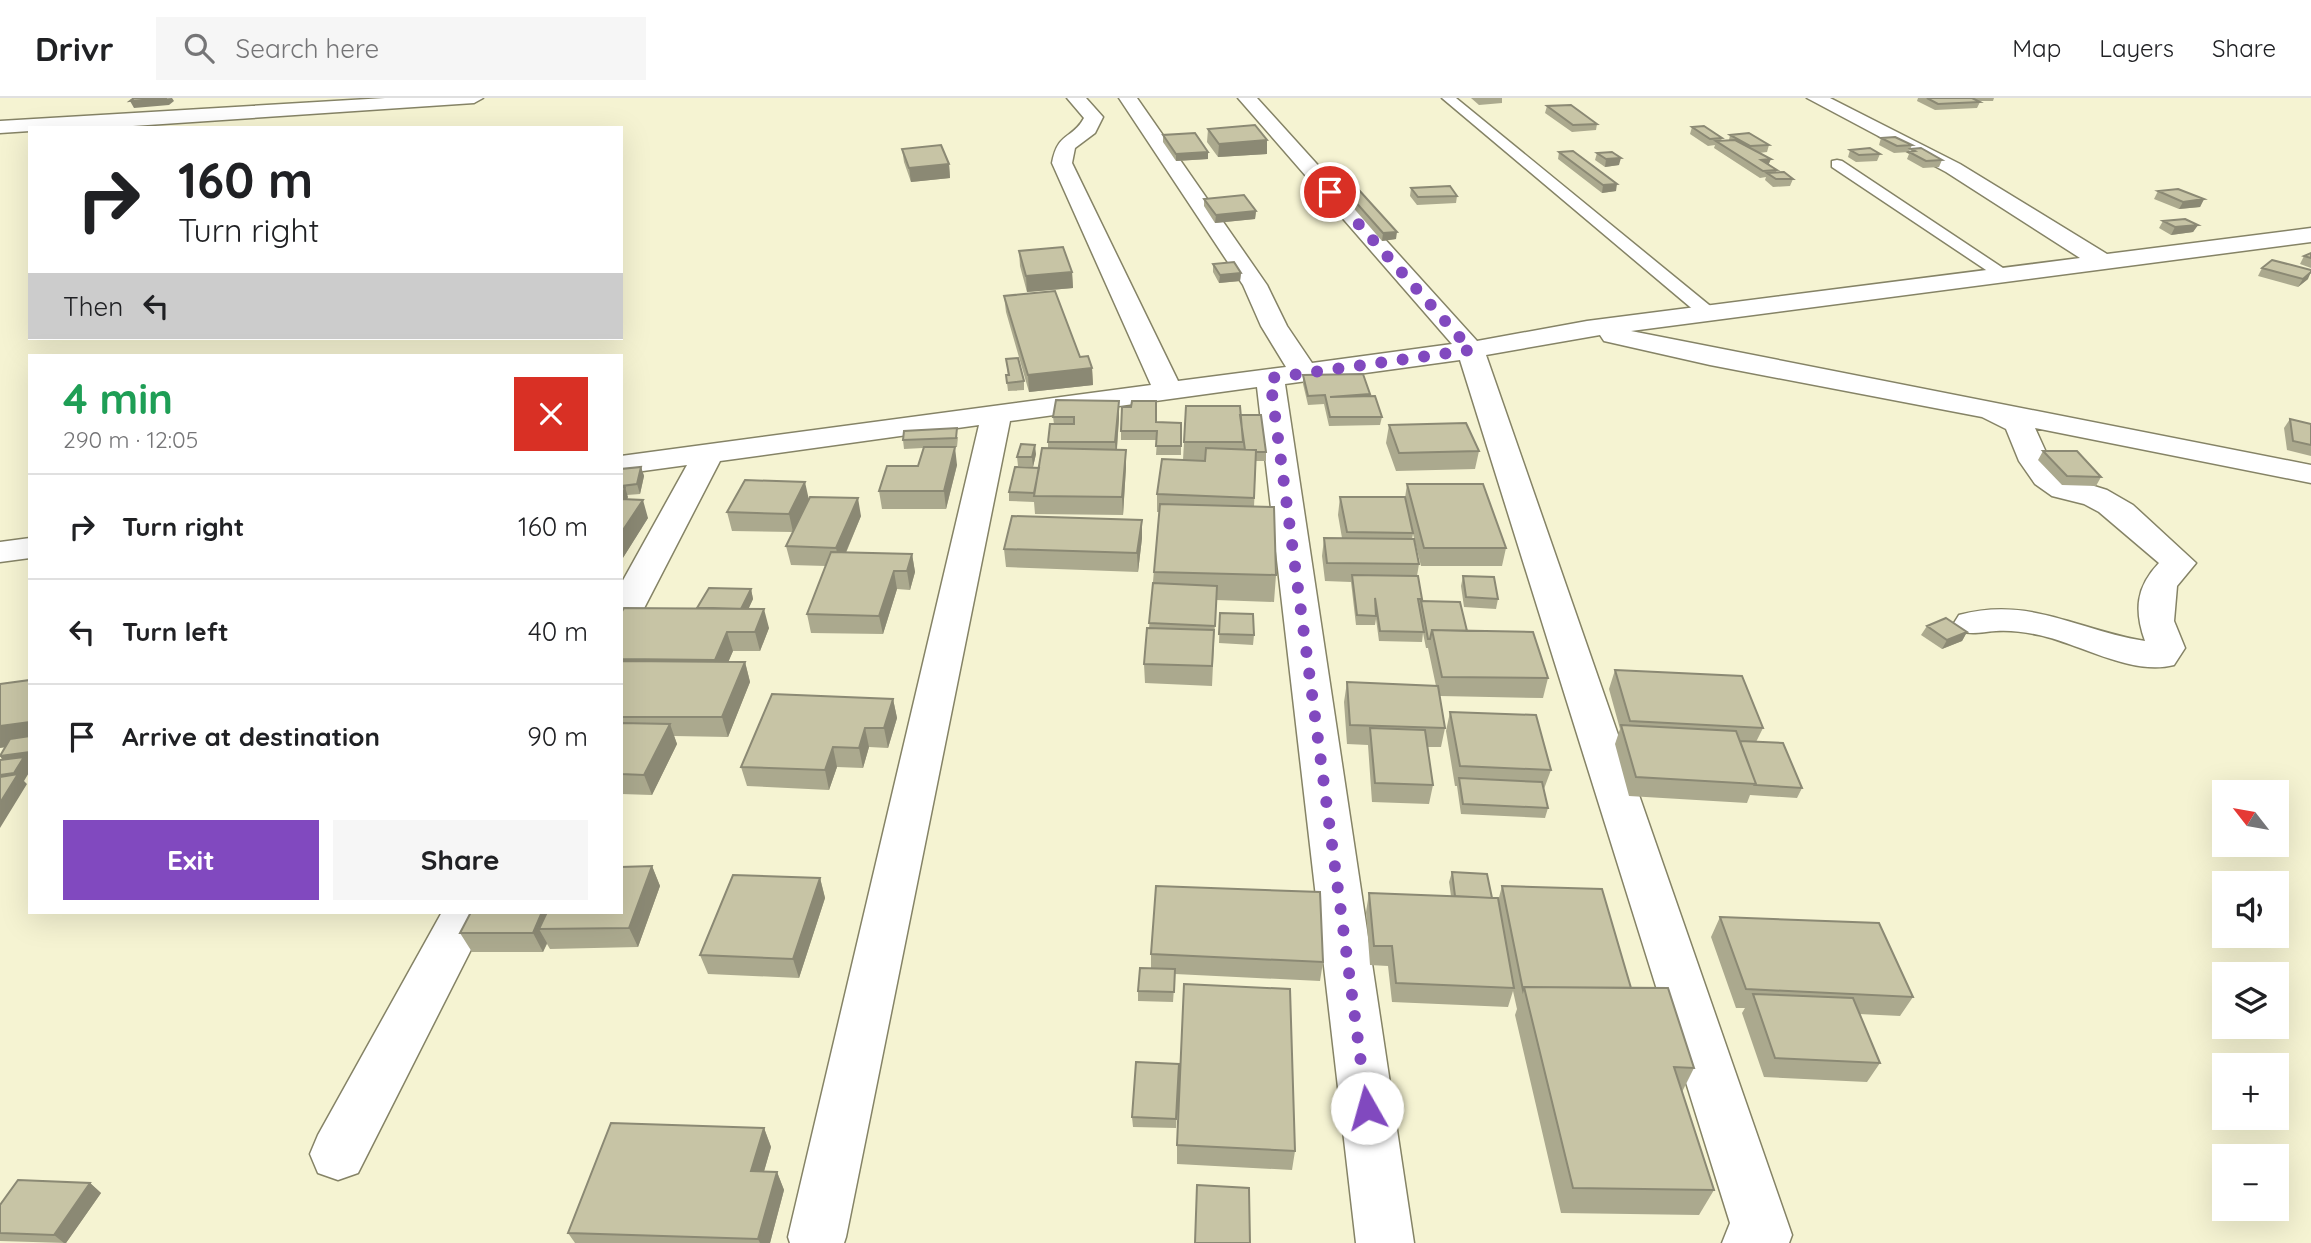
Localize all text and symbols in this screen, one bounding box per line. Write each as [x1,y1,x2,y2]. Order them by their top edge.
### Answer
search box [156,17,646,80]
text: Drivr [35,28,114,69]
icon: search [180,29,218,67]
text: Search here [236,32,379,65]
text: Map [2012,33,2061,63]
text: Layers [2099,33,2174,63]
text: Share [2212,33,2276,63]
text: 160 m [178,149,313,210]
icon: right [63,154,154,245]
pin [1300,162,1360,222]
icon: arrive [1311,173,1349,211]
text: Turn right [178,210,319,250]
icon: left [137,287,175,325]
text: Then [63,290,123,323]
text: 4 min [63,372,173,425]
button: close [514,377,588,451]
text: 290 m · 12:05 [63,425,198,454]
icon: right [63,508,101,546]
text: Turn right [122,510,244,543]
text: 160 m [518,510,588,543]
icon: left [63,613,101,651]
text: Turn left [122,615,229,648]
text: 40 m [528,615,588,648]
icon: arrive [63,718,101,756]
text: Arrive at destination [122,720,380,753]
text: 90 m [527,720,588,753]
north arrow [2212,780,2289,858]
map controls [2212,780,2289,1221]
button: Exit [63,820,319,900]
button: Share [333,820,588,900]
button: sound [2212,871,2289,948]
button: layers [2212,962,2289,1039]
button: + [2212,1053,2289,1130]
position arrow [1330,1071,1404,1145]
button: − [2212,1144,2289,1221]

